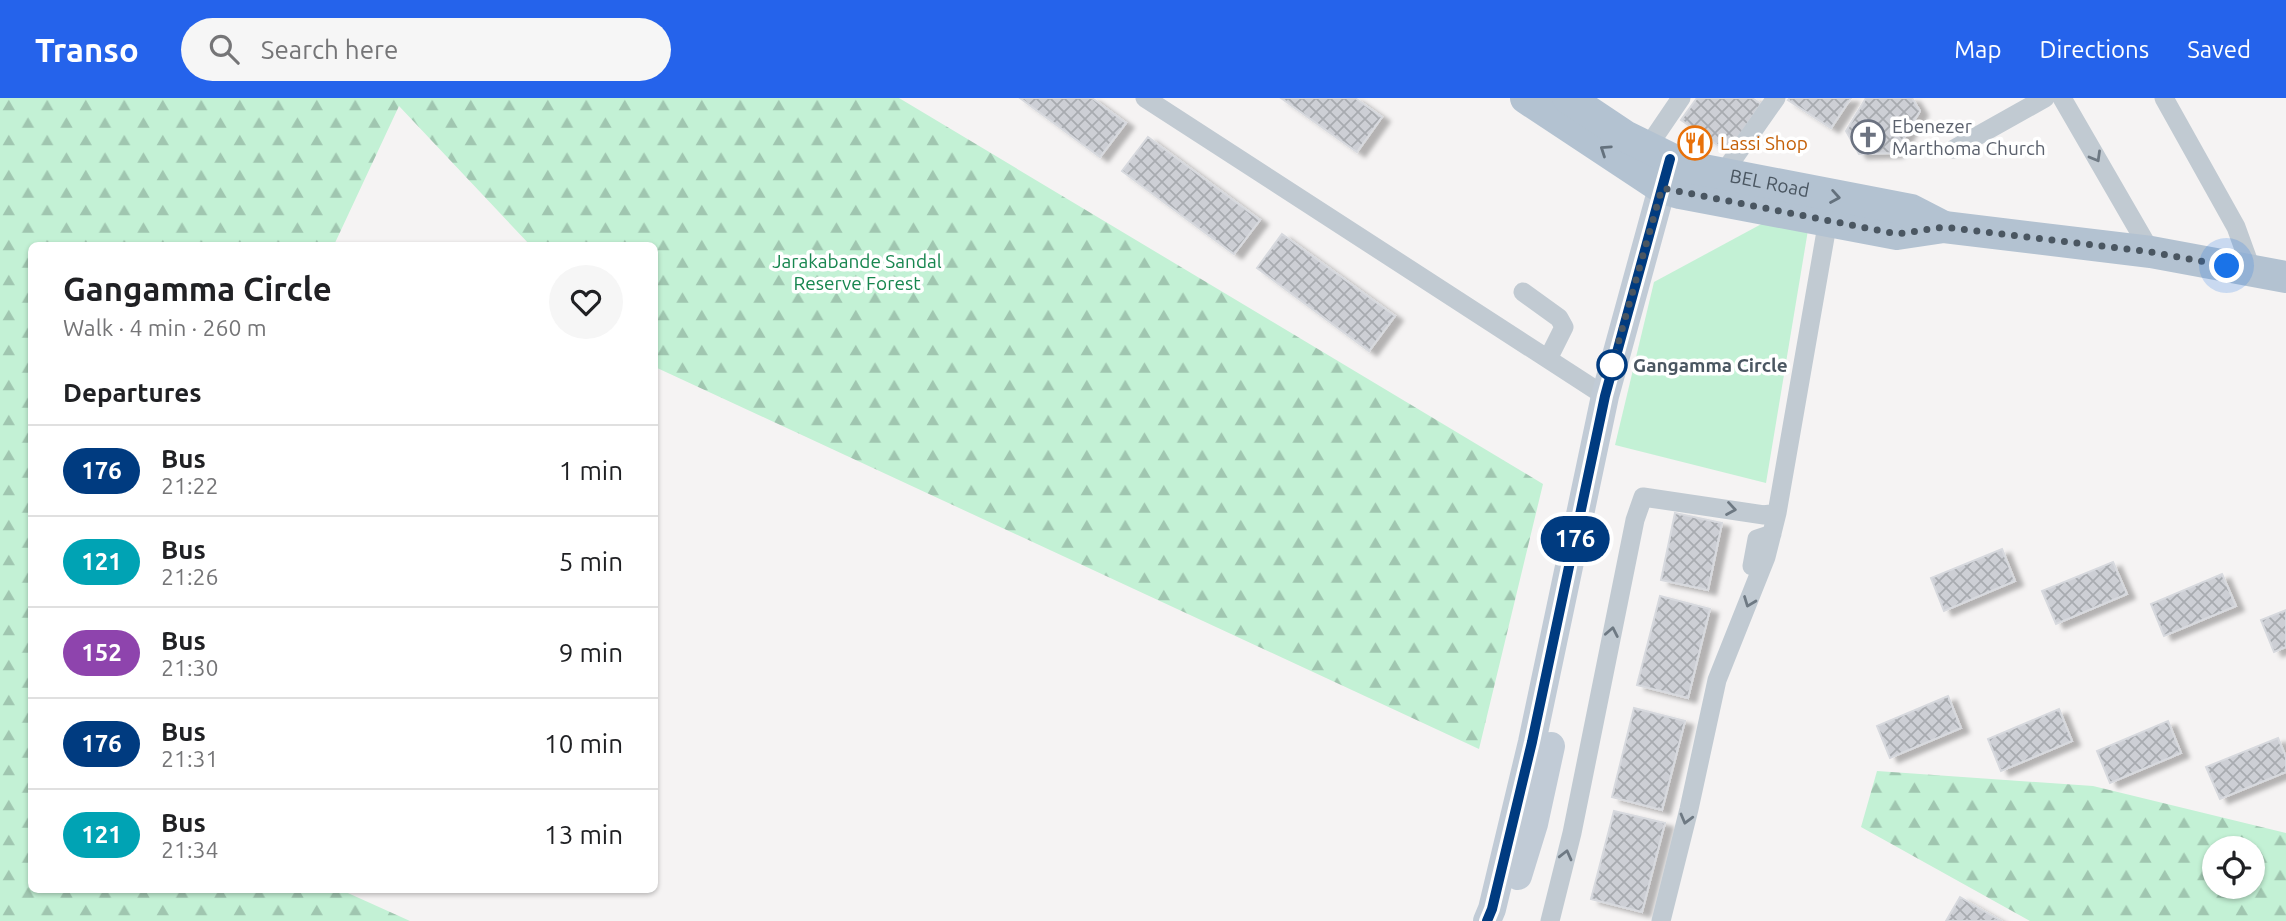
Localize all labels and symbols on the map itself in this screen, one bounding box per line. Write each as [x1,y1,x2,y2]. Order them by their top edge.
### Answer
place label: Ebenezer Marthoma Church [1892,115,2046,159]
church icon: Ebenezer Marthoma Church [1849,118,1887,156]
restaurant icon: Lassi Shop [1676,124,1714,162]
place label: Lassi Shop [1720,132,1808,154]
one-way arrow [1600,146,1613,159]
one-way arrow [2088,150,2101,163]
street label: BEL Road [1728,164,1811,201]
one-way arrow [1829,188,1841,203]
your location [2209,248,2244,283]
park label: Jarakabande Sandal Reserve Forest [772,250,942,294]
marker: Gangamma Circle [1597,350,1627,380]
place label: Gangamma Circle [1633,354,1788,376]
one-way arrow [1725,501,1737,516]
line badge: 176 [1535,516,1615,562]
one-way arrow [1744,595,1758,607]
one-way arrow [1603,626,1618,638]
one-way arrow [1680,813,1694,825]
one-way arrow [1558,849,1572,861]

